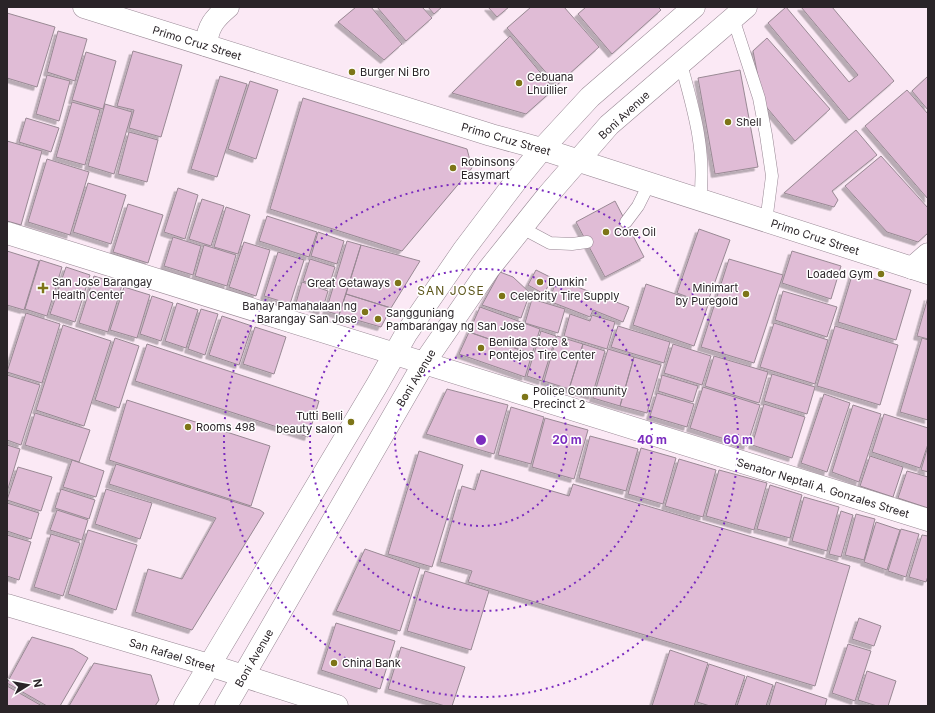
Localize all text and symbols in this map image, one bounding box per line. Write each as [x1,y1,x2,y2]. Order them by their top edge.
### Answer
street label: Primo Cruz Street [151,23,244,63]
place label: Burger Ni Bro [360,65,430,79]
marker: Burger Ni Bro [347,67,357,77]
place label: Cebuana Lhuillier [527,70,574,97]
marker: Cebuana Lhuillier [514,78,524,88]
street label: Boni Avenue [596,88,652,142]
place label: Shell [736,115,761,129]
marker: Shell [723,117,733,127]
street label: Primo Cruz Street [460,120,553,159]
place label: Robinsons Easymart [461,155,515,182]
marker: Robinsons Easymart [448,163,458,173]
street label: Primo Cruz Street [769,216,861,258]
place label: Core Oil [614,225,656,239]
marker: Core Oil [601,227,611,237]
place label: Loaded Gym [807,267,873,281]
marker: Loaded Gym [876,269,886,279]
place label: San Jose Barangay Health Center [52,275,152,302]
place label: Dunkin' [548,275,587,289]
place label: Great Getaways [307,276,390,290]
marker: Dunkin' [535,277,545,287]
marker: Great Getaways [393,278,403,288]
place label: Minimart by Puregold [676,281,738,308]
marker: San Jose Barangay Health Center [37,282,49,294]
district label: SAN JOSE [417,283,485,298]
place label: Celebrity Tire Supply [510,289,620,303]
marker: Minimart by Puregold [741,289,751,299]
marker: Celebrity Tire Supply [497,291,507,301]
place label: Bahay Pamahalaan ng Barangay San Jose [242,299,357,326]
place label: Sangguniang Pambarangay ng San Jose [386,306,525,333]
marker: Bahay Pamahalaan ng Barangay San Jose [360,307,370,317]
marker: Sangguniang Pambarangay ng San Jose [373,314,383,324]
place label: Benilda Store & Pontejos Tire Center [489,335,595,362]
marker: Benilda Store & Pontejos Tire Center [476,343,486,353]
street label: Boni Avenue [393,347,439,409]
place label: Police Community Precinct 2 [533,384,627,411]
marker: Police Community Precinct 2 [520,392,530,402]
place label: Tutti Belli beauty salon [276,409,343,436]
marker: Tutti Belli beauty salon [346,417,356,427]
place label: Rooms 498 [196,420,256,434]
marker: Rooms 498 [183,422,193,432]
text: 20 m [552,432,582,447]
text: 40 m [637,432,667,447]
text: 60 m [723,432,753,447]
centre of rings [474,433,488,447]
street label: Senator Neptali A. Gonzales Street [735,455,911,521]
street label: Boni Avenue [232,626,276,690]
street label: San Rafael Street [127,635,217,675]
place label: China Bank [342,656,401,670]
marker: China Bank [329,658,339,668]
north arrow [8,665,48,705]
text: N [30,678,45,689]

